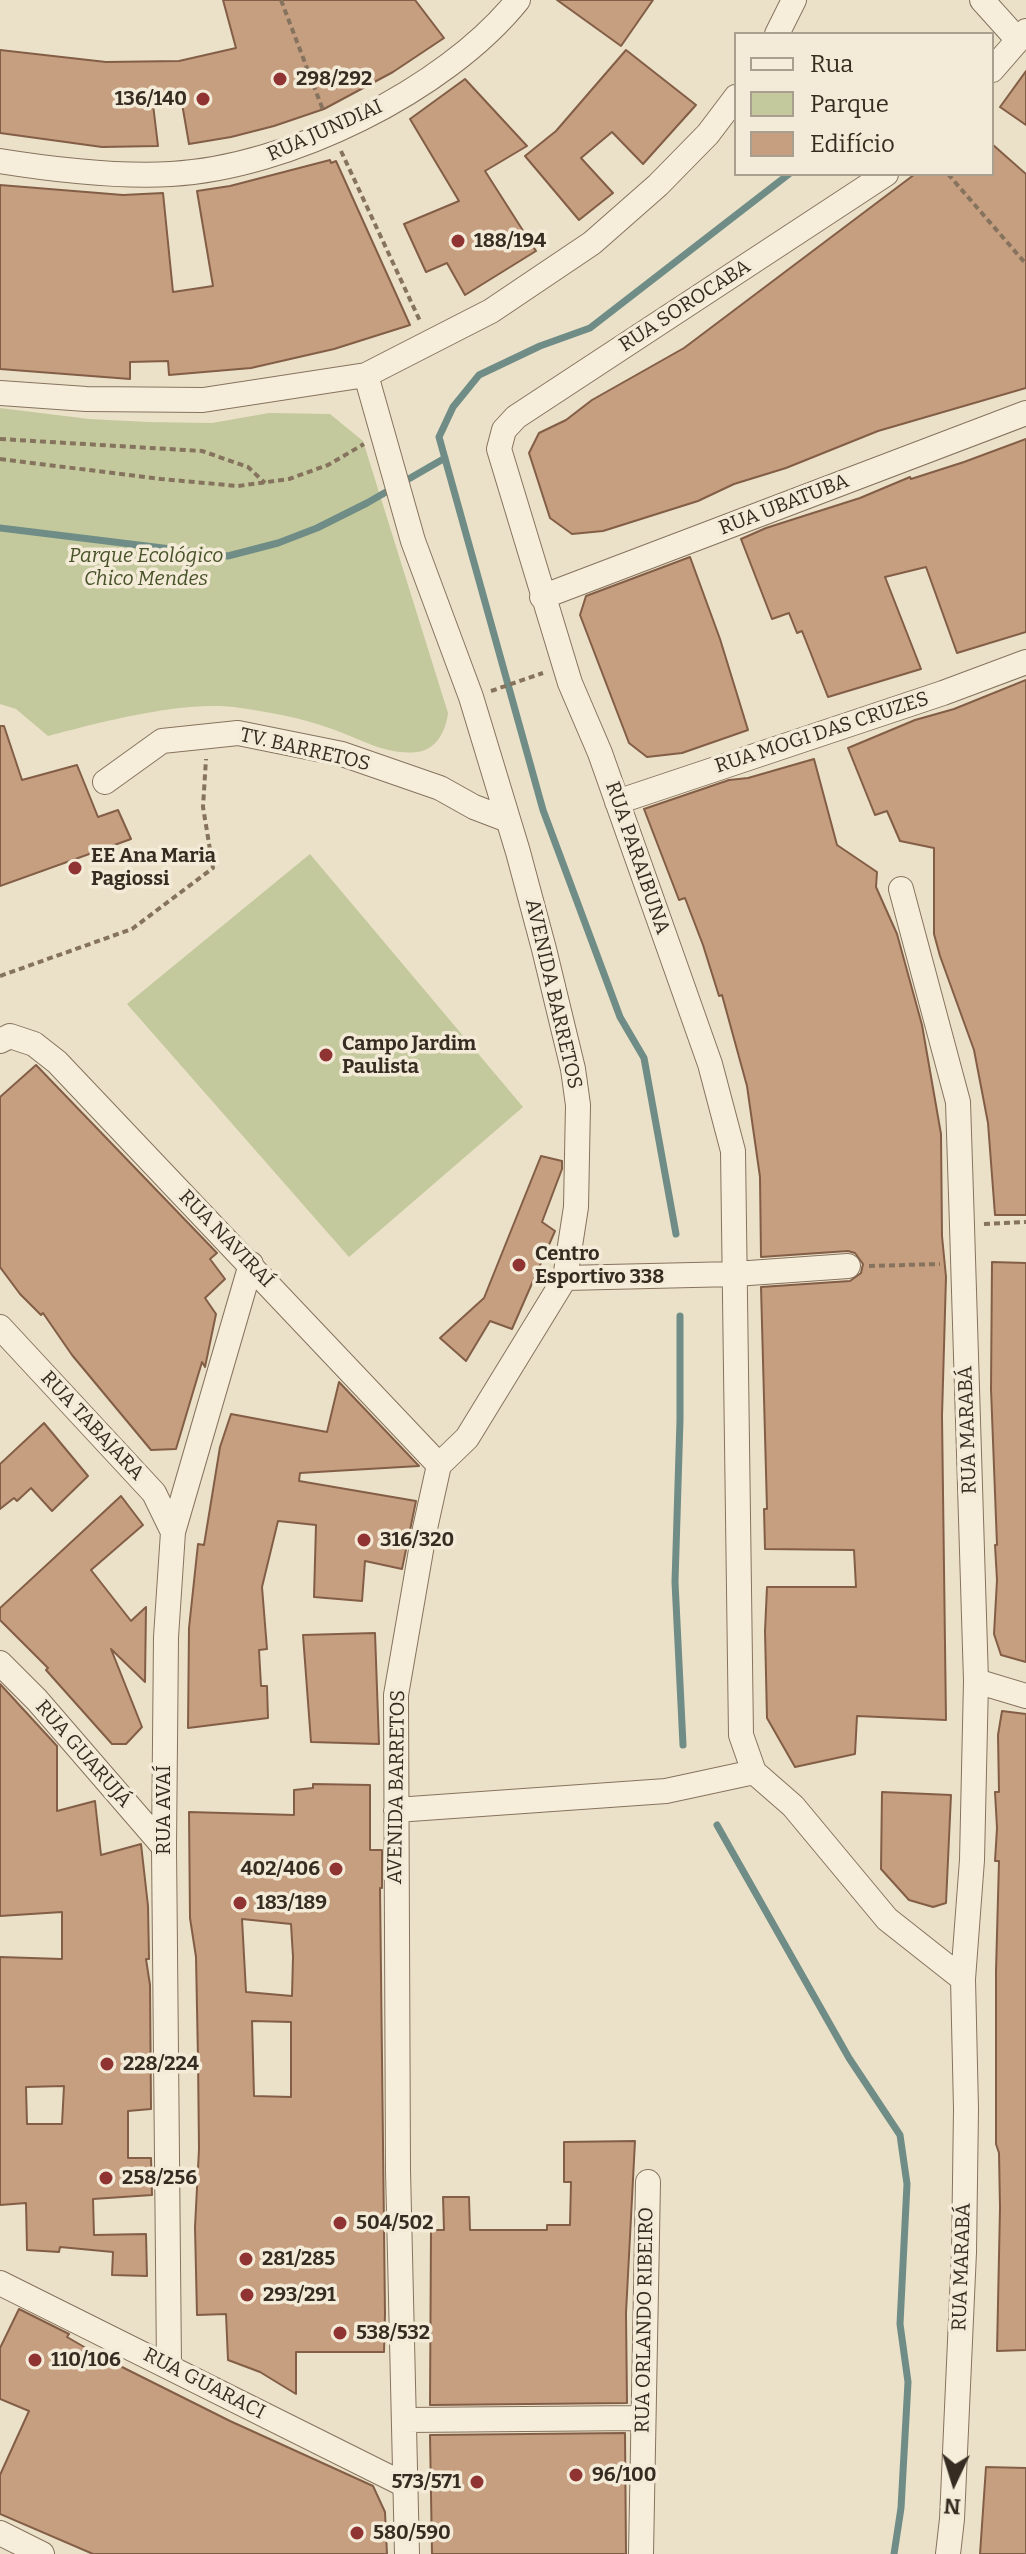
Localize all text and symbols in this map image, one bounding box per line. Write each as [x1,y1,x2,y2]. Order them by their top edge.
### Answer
legend [734,32,994,176]
text: Rua [810,50,853,78]
place label: 298/292 [296,67,372,91]
marker: 298/292 [271,70,289,88]
place label: 136/140 [115,87,187,111]
marker: 136/140 [194,90,212,108]
text: Parque [810,90,889,118]
street label: RUA JUNDIAI [264,95,386,167]
text: Edifício [810,130,895,158]
place label: 188/194 [474,229,546,253]
marker: 188/194 [449,232,467,250]
street label: RUA SOROCABA [615,255,755,357]
street label: RUA UBATUBA [716,469,852,541]
park label: Parque Ecológico Chico Mendes [69,544,223,591]
street label: RUA MOGI DAS CRUZES [712,687,932,779]
street label: TV. BARRETOS [238,723,372,777]
street label: RUA PARAIBUNA [600,778,674,938]
place label: EE Ana Maria Pagiossi [91,844,216,891]
marker: EE Ana Maria Pagiossi [66,859,84,877]
street label: AVENIDA BARRETOS [519,897,587,1091]
place label: Campo Jardim Paulista [342,1032,476,1079]
marker: Campo Jardim Paulista [317,1046,335,1064]
street label: RUA NAVIRAÍ [173,1185,279,1293]
place label: Centro Esportivo 338 [535,1242,664,1289]
marker: Centro Esportivo 338 [510,1256,528,1274]
street label: RUA MARABÁ [954,1365,982,1495]
street label: RUA TABAJARA [35,1366,149,1486]
place label: 316/320 [380,1528,454,1552]
marker: 316/320 [355,1531,373,1549]
street label: AVENIDA BARRETOS [383,1690,411,1884]
street label: RUA GUARUJÁ [30,1695,136,1813]
street label: RUA AVAÍ [152,1765,176,1855]
place label: 402/406 [240,1857,320,1881]
marker: 402/406 [327,1860,345,1878]
place label: 183/189 [256,1891,327,1915]
marker: 183/189 [231,1894,249,1912]
place label: 228/224 [123,2052,199,2076]
marker: 228/224 [98,2055,116,2073]
place label: 258/256 [122,2166,197,2190]
marker: 258/256 [97,2169,115,2187]
street label: RUA MARABÁ [948,2202,976,2332]
street label: RUA ORLANDO RIBEIRO [631,2207,659,2433]
place label: 504/502 [356,2211,433,2235]
marker: 504/502 [331,2214,349,2232]
place label: 281/285 [262,2247,335,2271]
marker: 281/285 [237,2250,255,2268]
place label: 293/291 [263,2283,336,2307]
marker: 293/291 [238,2286,256,2304]
place label: 538/532 [356,2321,430,2345]
marker: 538/532 [331,2324,349,2342]
street label: RUA GUARACI [139,2343,269,2425]
place label: 110/106 [51,2348,121,2372]
marker: 110/106 [26,2351,44,2369]
north arrow [914,2442,994,2522]
place label: 96/100 [592,2463,656,2487]
marker: 96/100 [567,2466,585,2484]
place label: 573/571 [391,2470,461,2494]
marker: 573/571 [468,2473,486,2491]
text: N [943,2492,962,2521]
place label: 580/590 [373,2521,451,2545]
marker: 580/590 [348,2524,366,2542]

